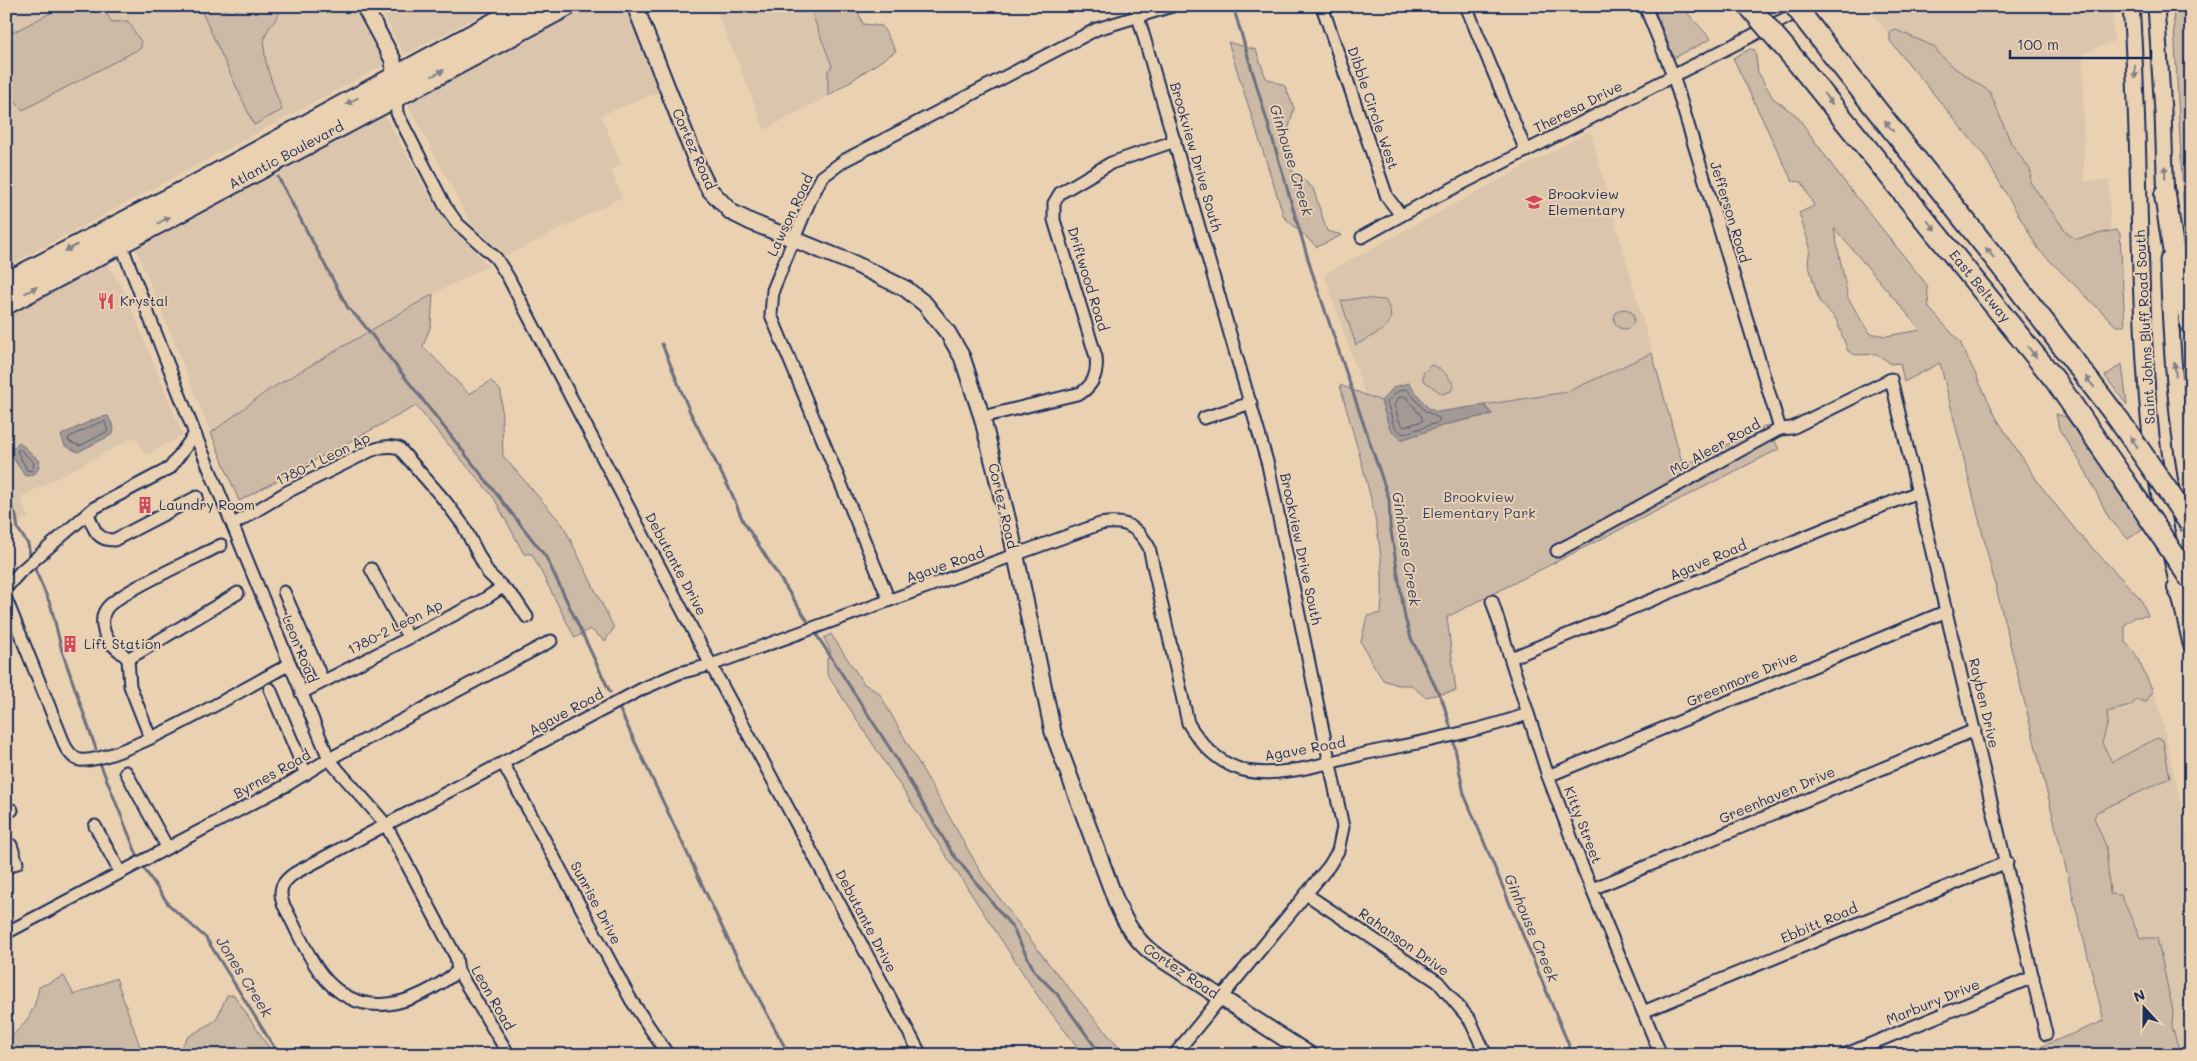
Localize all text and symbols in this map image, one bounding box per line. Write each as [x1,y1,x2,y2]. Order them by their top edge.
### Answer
scale bar [2010,28,2151,60]
text: 100 m [2017,34,2059,54]
street label: Dibble Circle West [1344,44,1403,172]
one-way arrow [2131,65,2139,81]
one-way arrow [431,69,445,77]
street label: Theresa Drive [1530,76,1625,137]
street label: Brookview Drive South [1166,80,1227,234]
one-way arrow [1822,92,1833,105]
one-way arrow [345,96,358,105]
water label: Ginhouse Creek [1265,101,1319,219]
street label: Cortez Road [668,105,721,193]
street label: Atlantic Boulevard [225,116,347,193]
one-way arrow [1884,120,1895,133]
street label: Jefferson Road [1706,159,1755,265]
one-way arrow [2161,164,2169,180]
street label: Lawson Road [762,170,817,259]
place label: Brookview Elementary [1548,184,1625,219]
school or university icon: Brookview Elementary [1524,192,1544,212]
one-way arrow [156,216,171,224]
one-way arrow [1925,218,1936,231]
street label: Driftwood Road [1064,224,1113,334]
street label: Saint Johns Bluff Road South [2130,229,2159,425]
one-way arrow [64,244,79,252]
street label: East Beltway [1945,245,2016,326]
one-way arrow [1985,247,1996,260]
one-way arrow [24,286,38,294]
restaurant icon: Krystal [96,291,116,311]
place label: Krystal [120,291,168,310]
one-way arrow [2027,345,2038,358]
one-way arrow [2170,361,2178,377]
one-way arrow [2084,376,2095,389]
street label: Mc Aleer Road [1666,414,1764,479]
street label: 1780-1 Leon Ap [272,428,373,490]
one-way arrow [2129,435,2139,448]
street label: Cortez Road [984,461,1023,551]
street label: Brookview Drive South [1276,471,1327,627]
park label: Brookview Elementary Park [1422,487,1536,522]
water label: Ginhouse Creek [1388,490,1426,609]
building icon: Laundry Room [135,495,155,515]
place label: Laundry Room [159,495,255,514]
street label: Debutante Drive [641,509,712,618]
street label: Agave Road [1666,535,1749,584]
street label: Agave Road [903,542,987,587]
street label: 1780-2 Leon Ap [344,594,446,659]
street label: Leon Road [278,612,323,686]
building icon: Lift Station [60,634,80,654]
place label: Lift Station [84,634,161,653]
street label: Greenmore Drive [1683,647,1800,711]
street label: Rayben Drive [1965,656,2004,750]
street label: Agave Road [525,684,607,739]
street label: Agave Road [1263,732,1347,765]
street label: Byrnes Road [230,744,314,803]
street label: Greenhaven Drive [1716,761,1838,828]
street label: Kitty Street [1560,783,1607,866]
street label: Sunrise Drive [567,858,626,948]
street label: Debutante Drive [831,866,902,975]
water label: Ginhouse Creek [1500,870,1564,986]
street label: Ebbitt Road [1777,898,1860,947]
street label: Rahanson Drive [1355,903,1453,980]
water label: Jones Creek [212,932,278,1021]
street label: Cortez Road [1140,938,1223,1003]
street label: Leon Road [467,962,520,1034]
street label: Marbury Drive [1883,974,1982,1029]
north arrow [2120,984,2170,1034]
text: N [2131,985,2148,1006]

